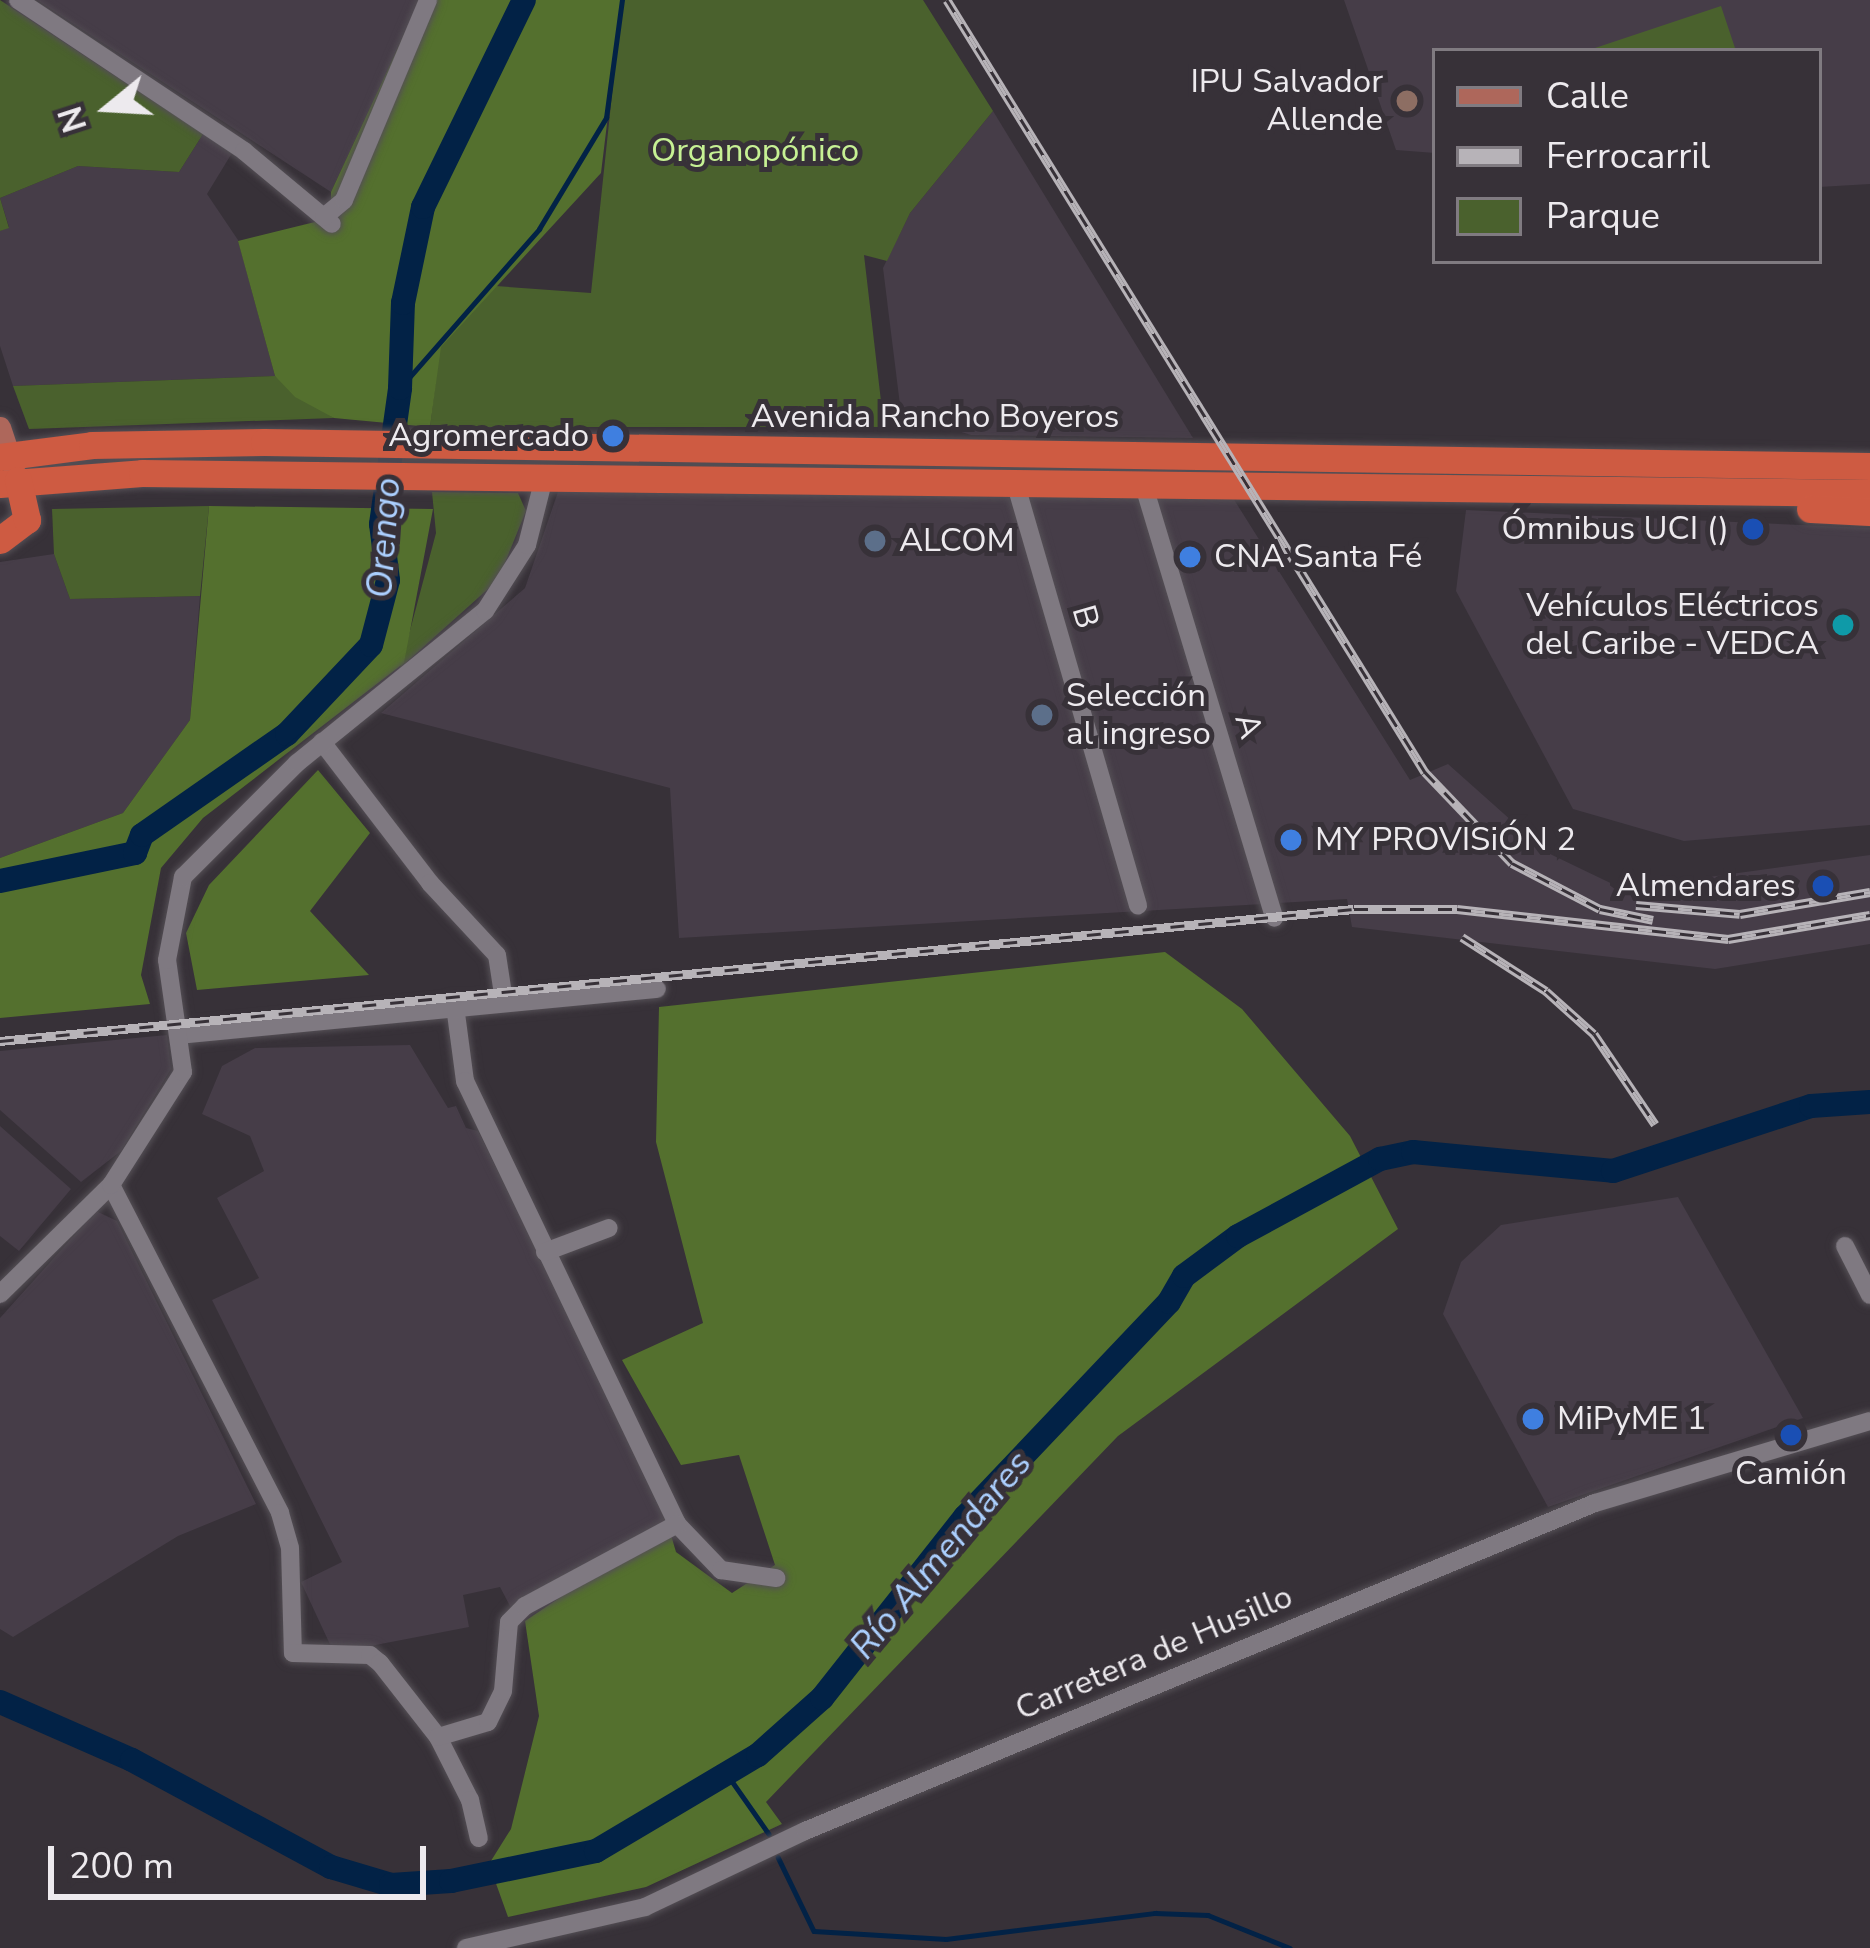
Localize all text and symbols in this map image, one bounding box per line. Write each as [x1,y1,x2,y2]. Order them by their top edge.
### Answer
north arrow [48,48,168,168]
legend [1432,48,1822,264]
place label: IPU Salvador Allende [1190,62,1383,140]
text: Calle [1546,72,1629,121]
marker: IPU Salvador Allende [1394,88,1420,114]
text: N [48,101,98,138]
park label: Organopónico [651,131,859,171]
text: Ferrocarril [1546,132,1710,181]
text: Parque [1546,192,1660,241]
street label: Avenida Rancho Boyeros [751,397,1119,437]
place label: Agromercado [388,416,589,456]
marker: Agromercado [600,423,626,449]
water label: Orengo [358,476,410,600]
place label: Ómnibus UCI () [1502,509,1729,549]
marker: Ómnibus UCI () [1740,516,1766,542]
place label: ALCOM [899,521,1015,561]
marker: ALCOM [862,528,888,554]
place label: CNA Santa Fé [1214,537,1422,577]
marker: CNA Santa Fé [1177,544,1203,570]
place label: Vehículos Eléctricos del Caribe - VEDCA [1525,586,1819,664]
street label: B [1063,601,1107,633]
marker: Vehículos Eléctricos del Caribe - VEDCA [1830,612,1856,638]
place label: Selección al ingreso [1066,676,1211,754]
marker: Selección al ingreso [1029,702,1055,728]
street label: A [1226,709,1270,743]
place label: MY PROVISiÓN 2 [1315,820,1576,860]
marker: MY PROVISiÓN 2 [1278,827,1304,853]
place label: Almendares [1616,866,1796,906]
marker: Almendares [1807,870,1839,902]
place label: MiPyME 1 [1557,1399,1706,1439]
marker: MiPyME 1 [1520,1406,1546,1432]
marker: Camión [1778,1422,1804,1448]
water label: Río Almendares [841,1442,1041,1668]
place label: Camión [1735,1454,1847,1494]
street label: Carretera de Husillo [1010,1577,1298,1729]
scale bar [54,1822,432,1896]
text: 200 m [69,1842,174,1891]

